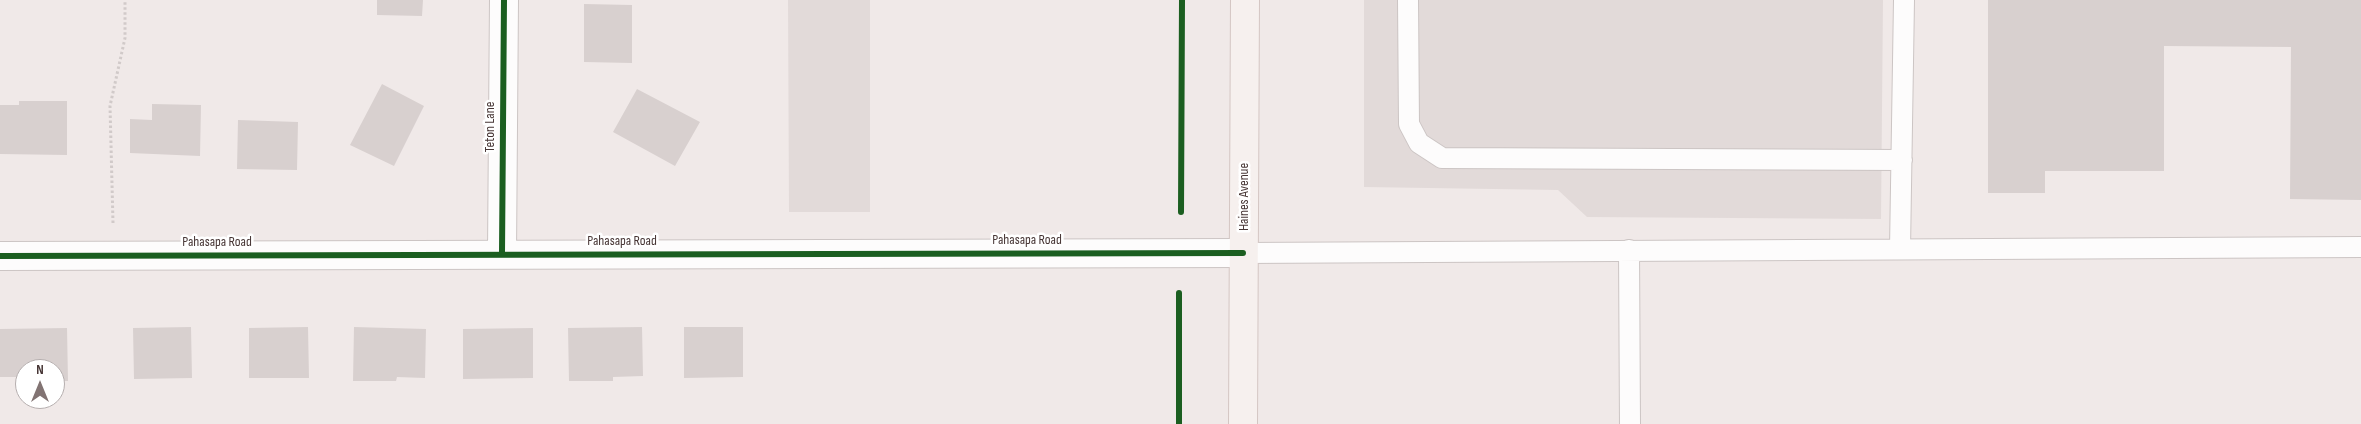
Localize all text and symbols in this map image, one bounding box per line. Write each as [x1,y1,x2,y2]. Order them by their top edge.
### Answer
street label: Teton Lane [482,102,498,152]
street label: Haines Avenue [1236,163,1252,231]
street label: Pahasapa Road [992,232,1062,248]
street label: Pahasapa Road [587,233,657,249]
street label: Pahasapa Road [182,234,252,250]
north arrow [15,359,65,409]
text: N [36,361,44,378]

